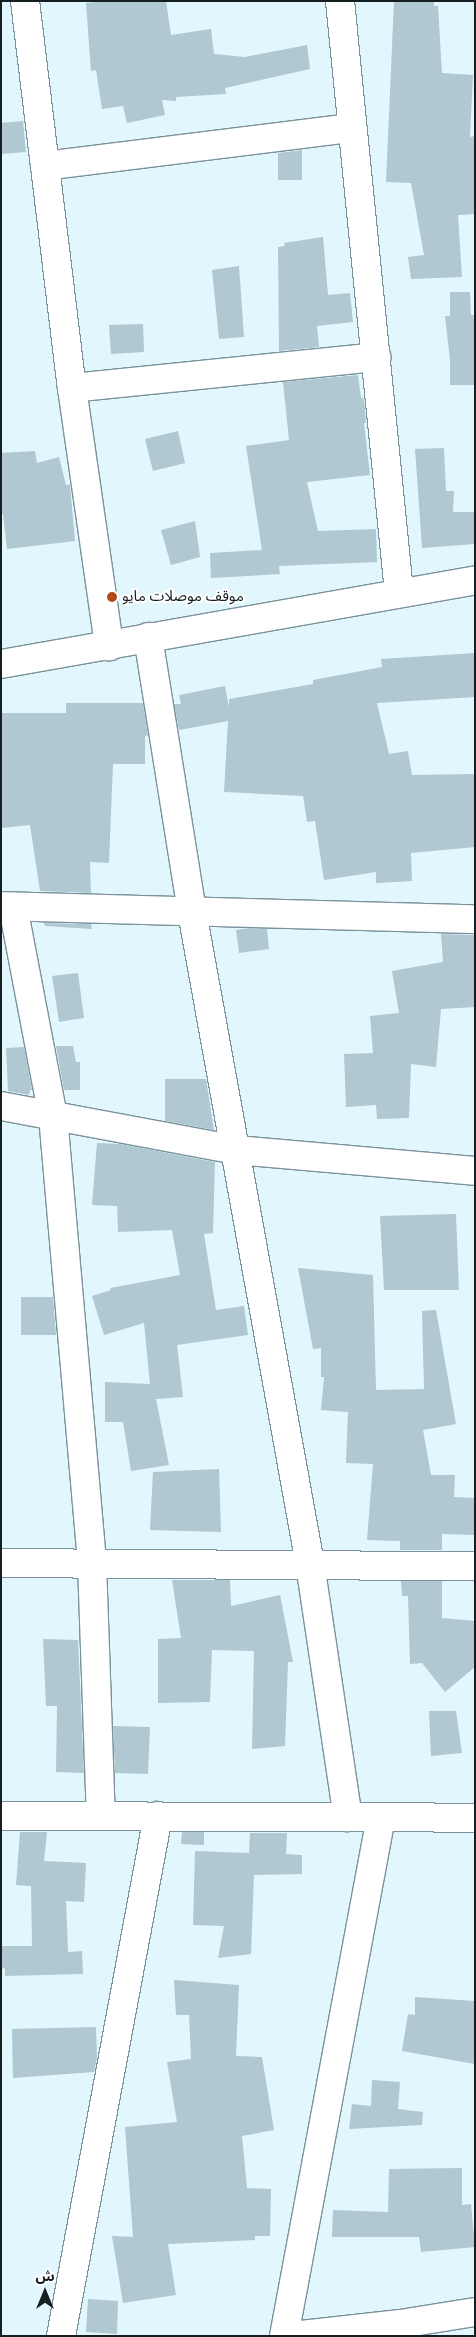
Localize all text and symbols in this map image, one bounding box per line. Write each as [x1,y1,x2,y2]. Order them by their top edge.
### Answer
place label: موقف موصلات مايو [122,588,244,606]
marker: موقف موصلات مايو [106,591,118,603]
north arrow [20,2267,70,2317]
text: ش [35,2269,55,2284]

